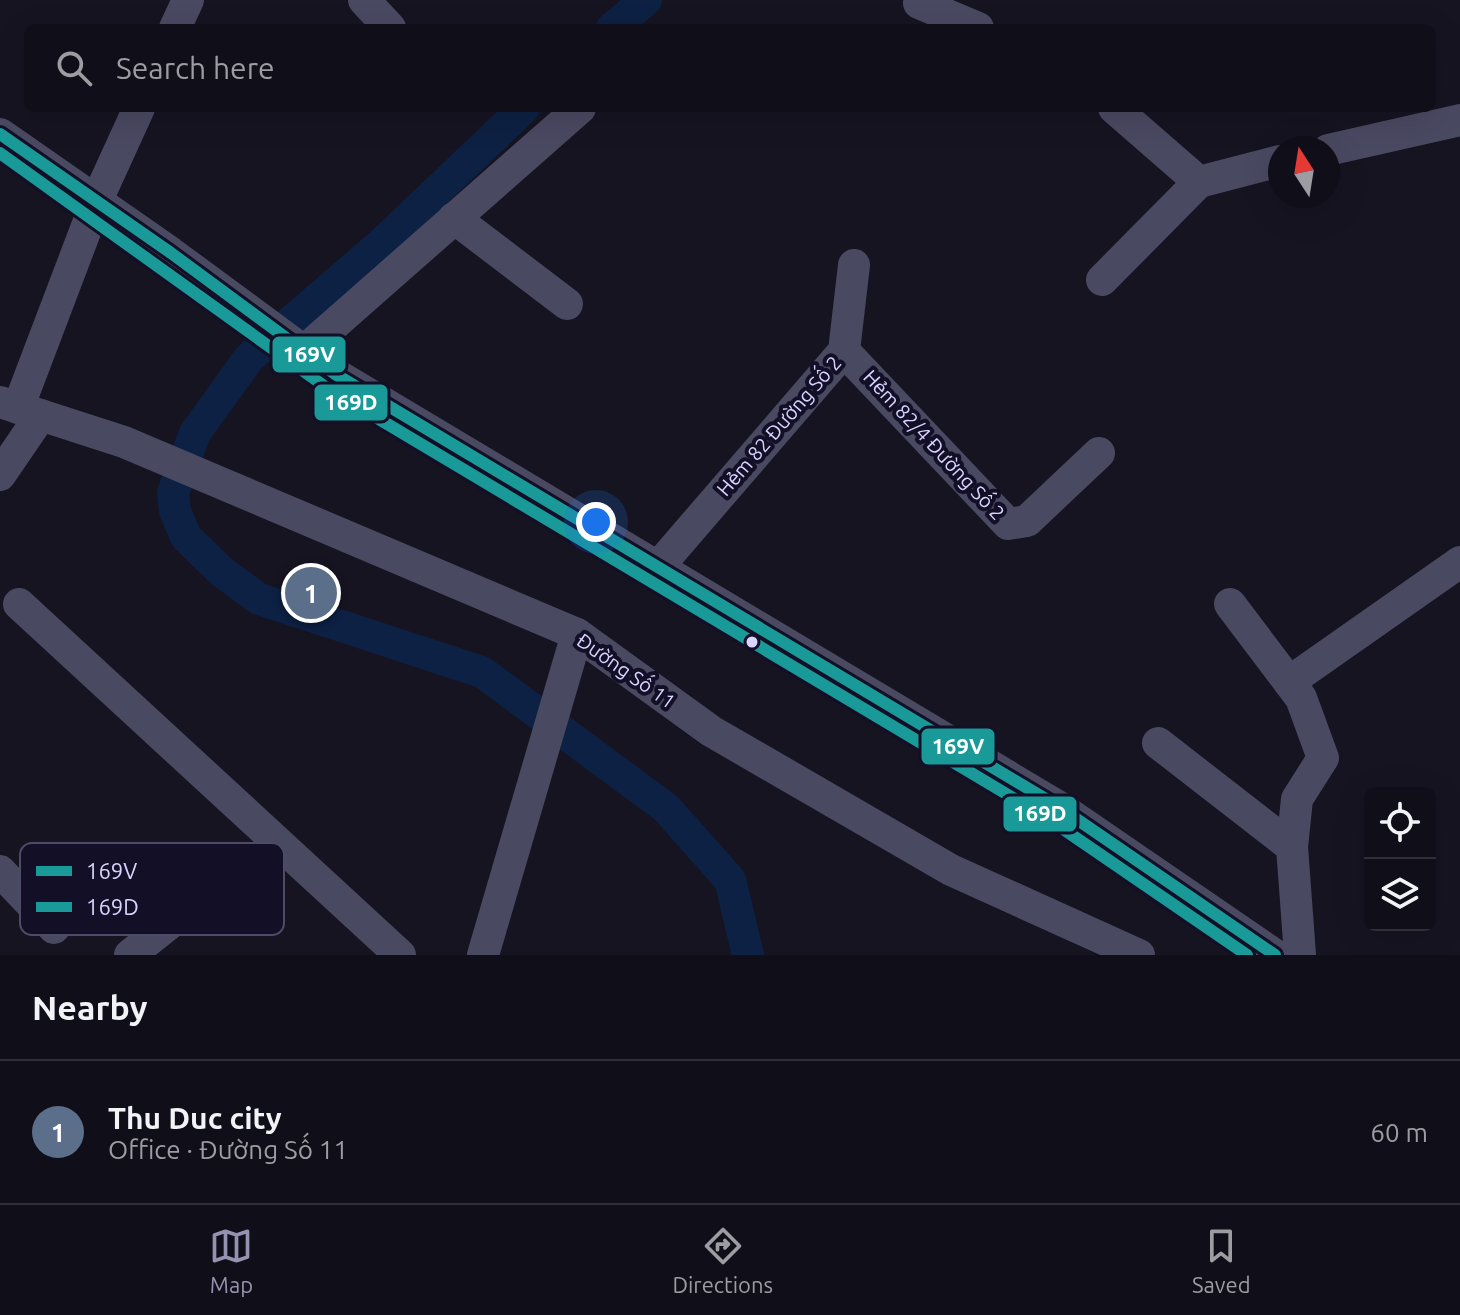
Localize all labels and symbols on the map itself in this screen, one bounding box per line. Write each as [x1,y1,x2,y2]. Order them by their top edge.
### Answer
north arrow [1268,136,1340,208]
line badge: 169V [271,335,347,374]
text: 169V [283,341,336,366]
street label: Hẻm 82 Đường Số 2 [709,349,846,500]
street label: Hẻm 82/4 Đường Số 2 [859,363,1012,524]
line badge: 169D [313,383,389,422]
text: 169D [324,389,378,414]
your location [576,502,616,542]
pin: 1 [285,563,337,623]
street label: Đường Số 11 [573,626,682,713]
unlabelled marker [744,634,760,650]
line badge: 169V [920,727,996,766]
text: 169V [932,733,985,758]
line badge: 169D [1002,795,1078,833]
text: 169D [1013,800,1067,825]
legend [20,843,284,935]
text: 169V [86,858,137,883]
text: 169D [86,894,139,919]

